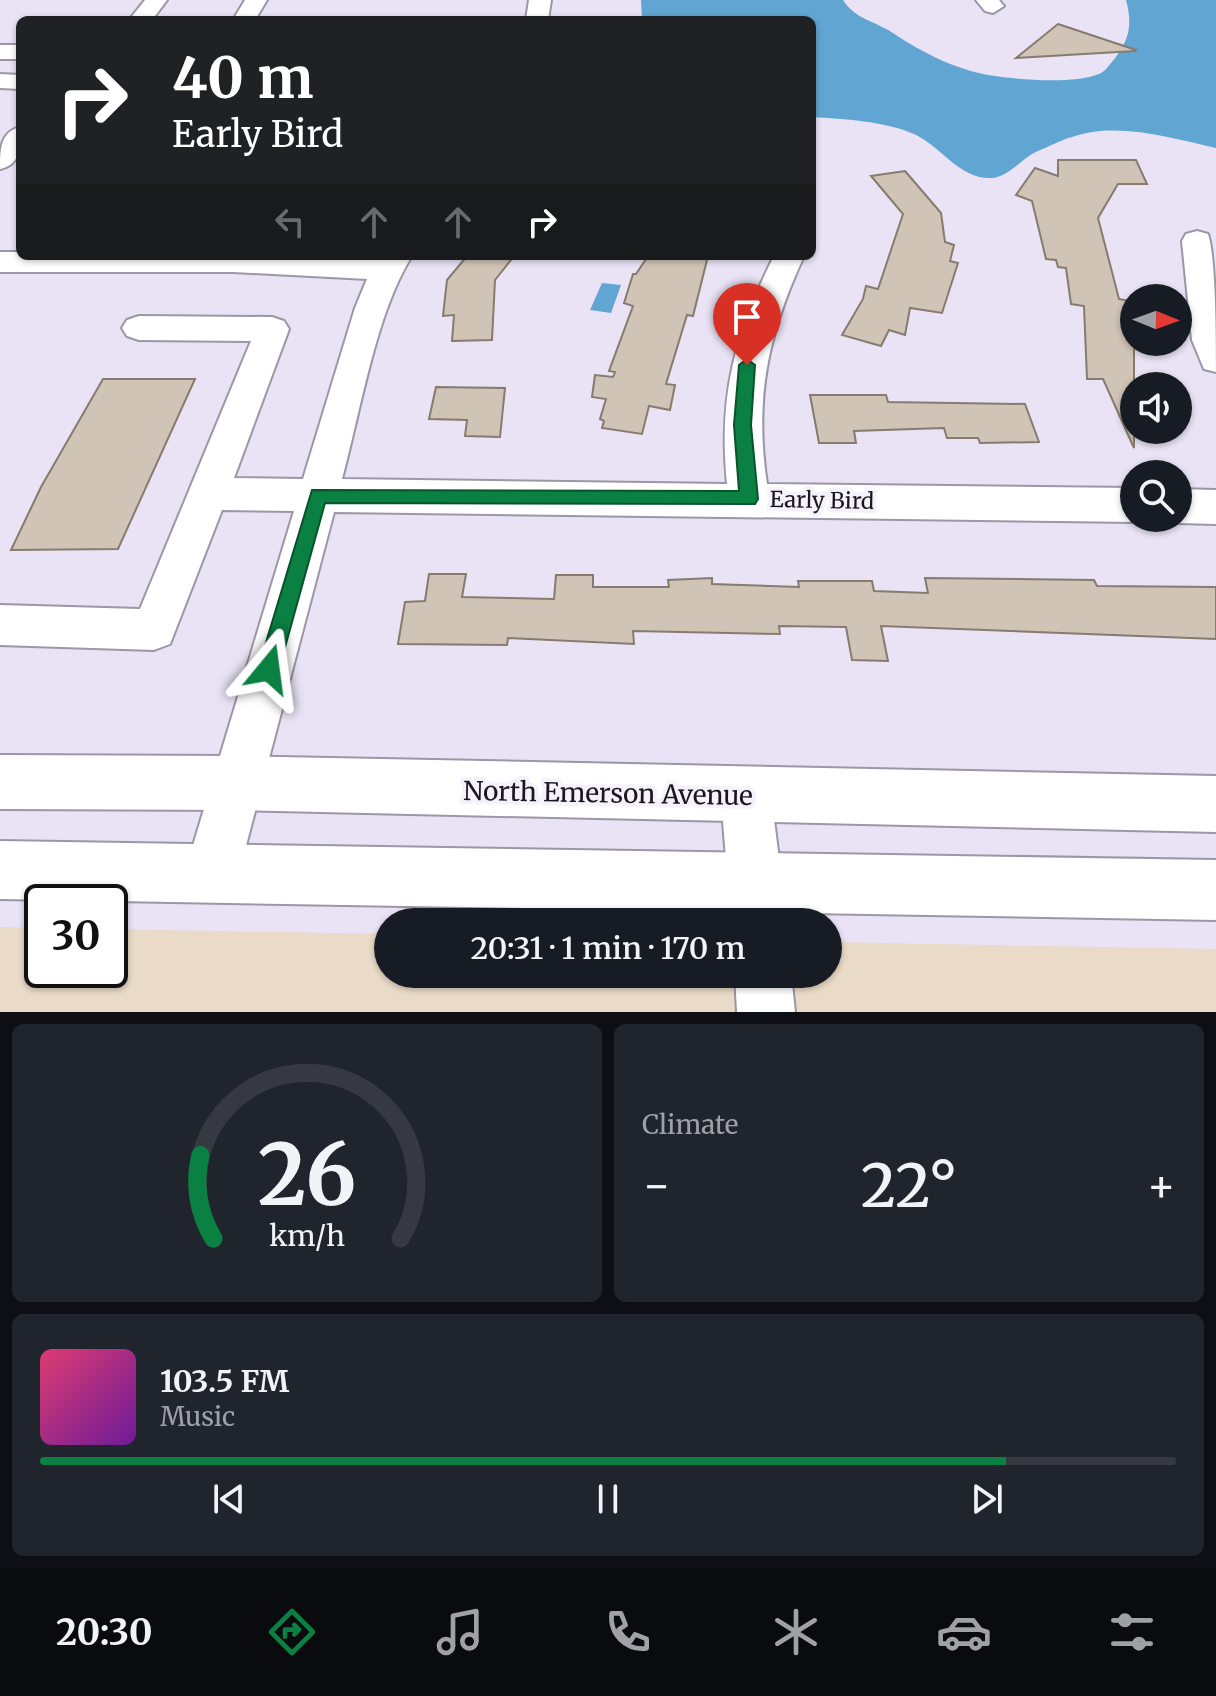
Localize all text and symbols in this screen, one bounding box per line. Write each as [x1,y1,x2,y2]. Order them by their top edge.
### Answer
text: 40 m [172,43,314,113]
icon: right [40,48,144,152]
text: Early Bird [172,112,343,157]
icon: left [268,200,312,244]
icon: ahead [352,200,396,244]
icon: ahead [436,200,480,244]
icon: right [520,200,564,244]
pin [713,283,781,365]
north arrow [1120,284,1192,356]
map controls [1120,284,1192,532]
icon: arrive [725,295,769,339]
button: sound [1120,372,1192,444]
button: search [1120,460,1192,532]
street label: Early Bird [769,485,875,515]
position arrow [227,627,311,711]
street label: North Emerson Avenue [463,774,753,812]
speed limit sign: 30 [24,884,128,988]
text: 20:31 · 1 min · 170 m [471,929,745,967]
text: Climate [642,1108,738,1141]
text: 26 [258,1123,356,1228]
text: 22° [861,1148,957,1223]
text: − [642,1158,671,1213]
text: + [1147,1158,1176,1213]
text: km/h [269,1218,345,1254]
text: 103.5 FM [160,1362,289,1400]
text: Music [160,1400,235,1433]
icon: previous [207,1477,251,1521]
icon: pause [586,1477,630,1521]
icon: next [965,1477,1009,1521]
icon: directions [264,1604,320,1660]
icon: music [432,1604,488,1660]
icon: phone [600,1604,656,1660]
icon: climate [768,1604,824,1660]
icon: car [936,1604,992,1660]
icon: filters [1104,1604,1160,1660]
text: 20:30 [56,1610,153,1655]

